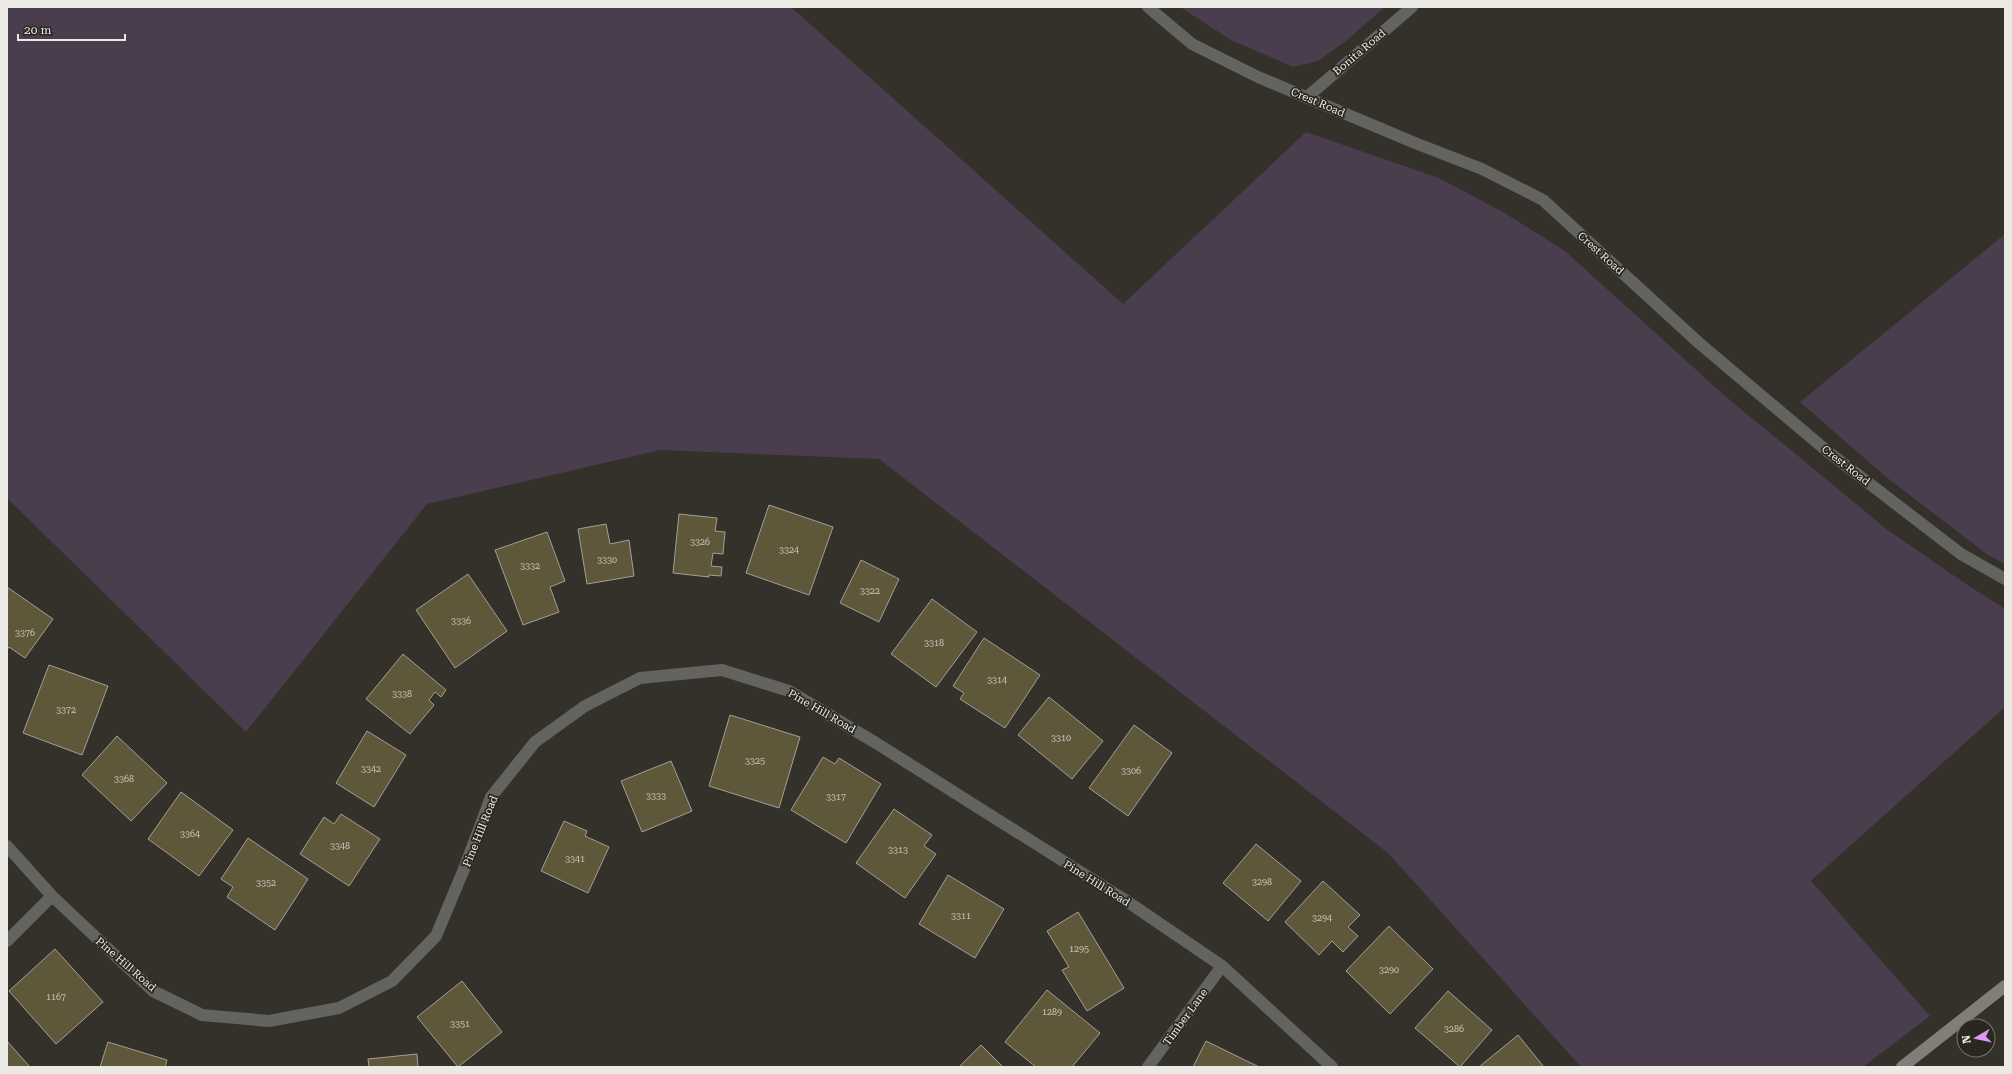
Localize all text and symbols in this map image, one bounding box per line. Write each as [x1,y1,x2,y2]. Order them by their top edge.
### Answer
scale bar [18,16,125,42]
text: 20 m [24,23,51,37]
street label: Bonita Road [1330,27,1388,78]
street label: Crest Road [1289,85,1347,120]
street label: Crest Road [1575,229,1626,277]
street label: Crest Road [1819,443,1872,488]
house number: 3326 [690,537,710,547]
house number: 3324 [779,545,799,555]
house number: 3330 [597,555,617,565]
house number: 3332 [520,561,540,571]
house number: 3322 [860,586,880,596]
house number: 3336 [451,616,471,626]
house number: 3376 [15,628,35,638]
house number: 3318 [924,638,944,648]
house number: 3314 [987,675,1007,685]
street label: Pine Hill Road [786,687,858,736]
house number: 3338 [392,689,412,699]
house number: 3372 [56,705,76,715]
house number: 3310 [1051,733,1071,743]
house number: 3325 [745,756,765,766]
house number: 3342 [361,764,381,774]
house number: 3306 [1121,766,1141,776]
house number: 3368 [114,774,134,784]
house number: 3333 [646,791,666,801]
house number: 3317 [826,792,846,802]
street label: Pine Hill Road [460,794,501,869]
house number: 3364 [180,829,200,839]
house number: 3348 [330,841,350,851]
house number: 3313 [888,845,908,855]
house number: 3341 [565,854,585,864]
street label: Pine Hill Road [1061,858,1132,909]
house number: 3298 [1252,877,1272,887]
house number: 3352 [256,878,276,888]
house number: 3311 [951,911,971,921]
house number: 3294 [1312,913,1332,923]
street label: Pine Hill Road [93,935,159,994]
house number: 1295 [1069,944,1089,954]
house number: 3290 [1379,965,1399,975]
street label: Timber Lane [1160,986,1210,1048]
house number: 1167 [46,992,66,1002]
house number: 1289 [1042,1007,1062,1017]
north arrow [1956,1018,1996,1058]
house number: 3351 [450,1019,470,1029]
house number: 3286 [1444,1024,1464,1034]
text: N [1959,1034,1974,1045]

